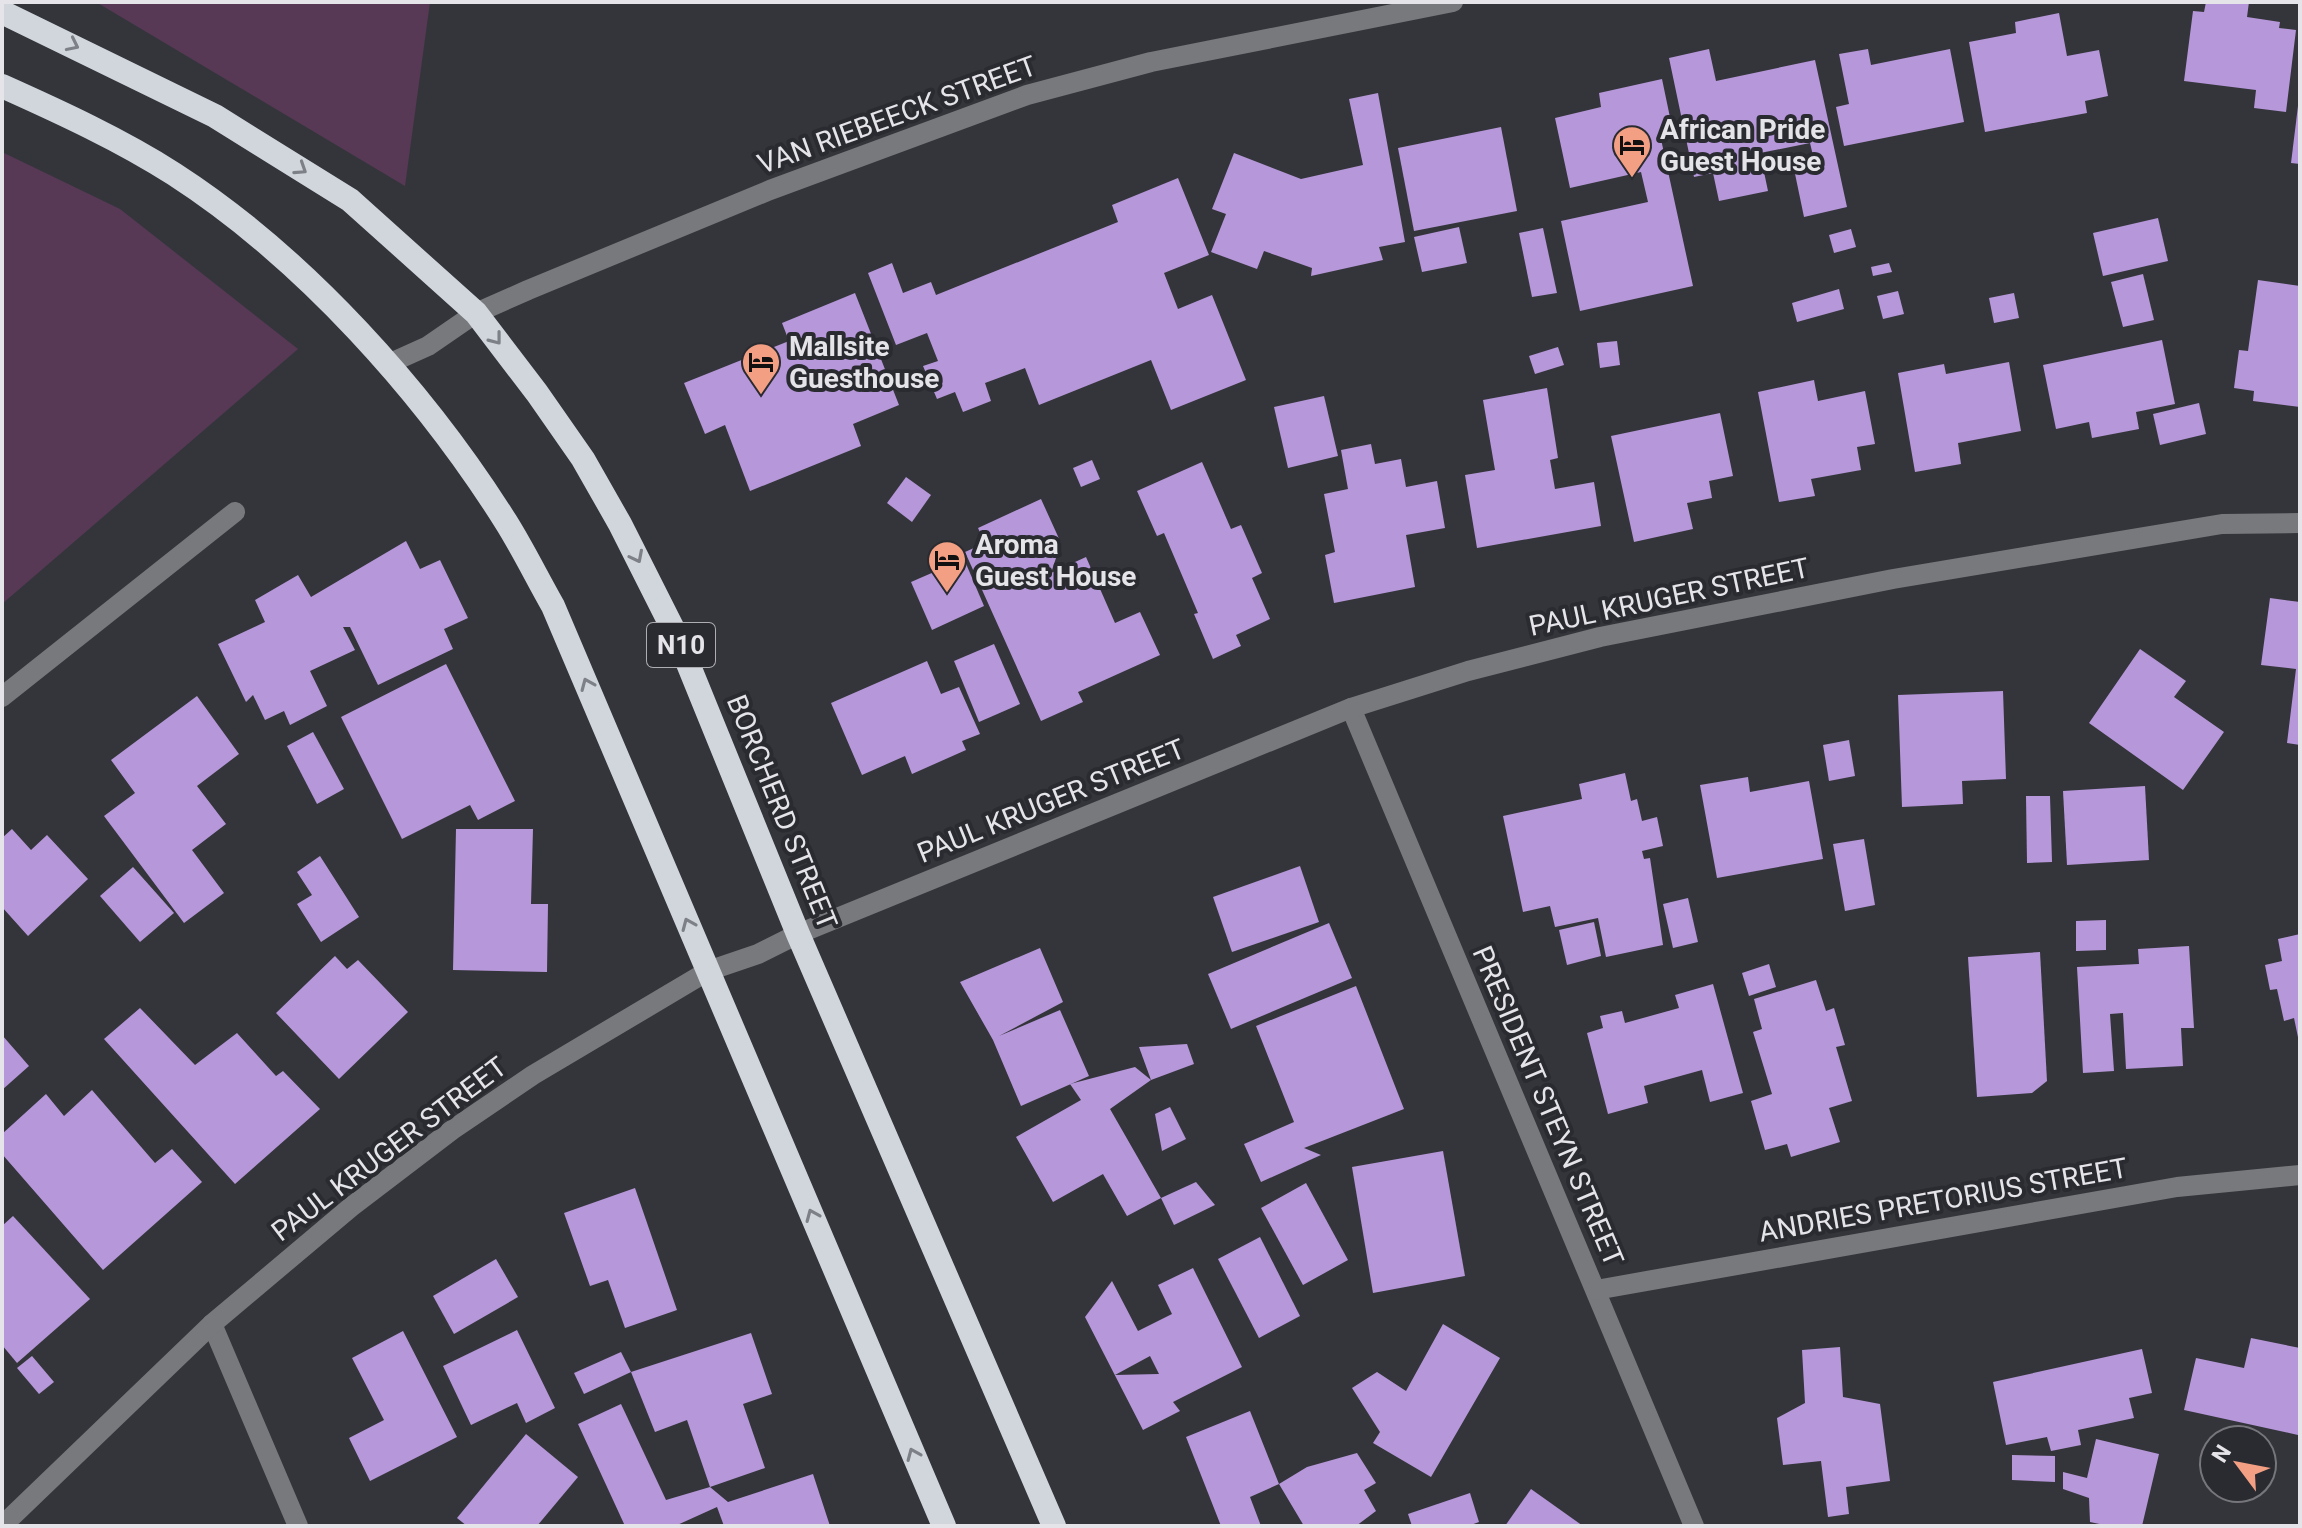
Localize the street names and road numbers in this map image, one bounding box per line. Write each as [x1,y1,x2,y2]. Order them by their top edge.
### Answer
street label: VAN RIEBEECK STREET [753,49,1041,181]
street label: PAUL KRUGER STREET [1526,551,1812,643]
road number: N10 [647,623,715,667]
street label: BORCHERD STREET [720,690,844,934]
street label: PAUL KRUGER STREET [912,732,1190,870]
street label: PRESIDENT STEYN STREET [1466,941,1631,1271]
street label: PAUL KRUGER STREET [265,1050,513,1248]
street label: ANDRIES PRETORIUS STREET [1756,1151,2130,1249]

